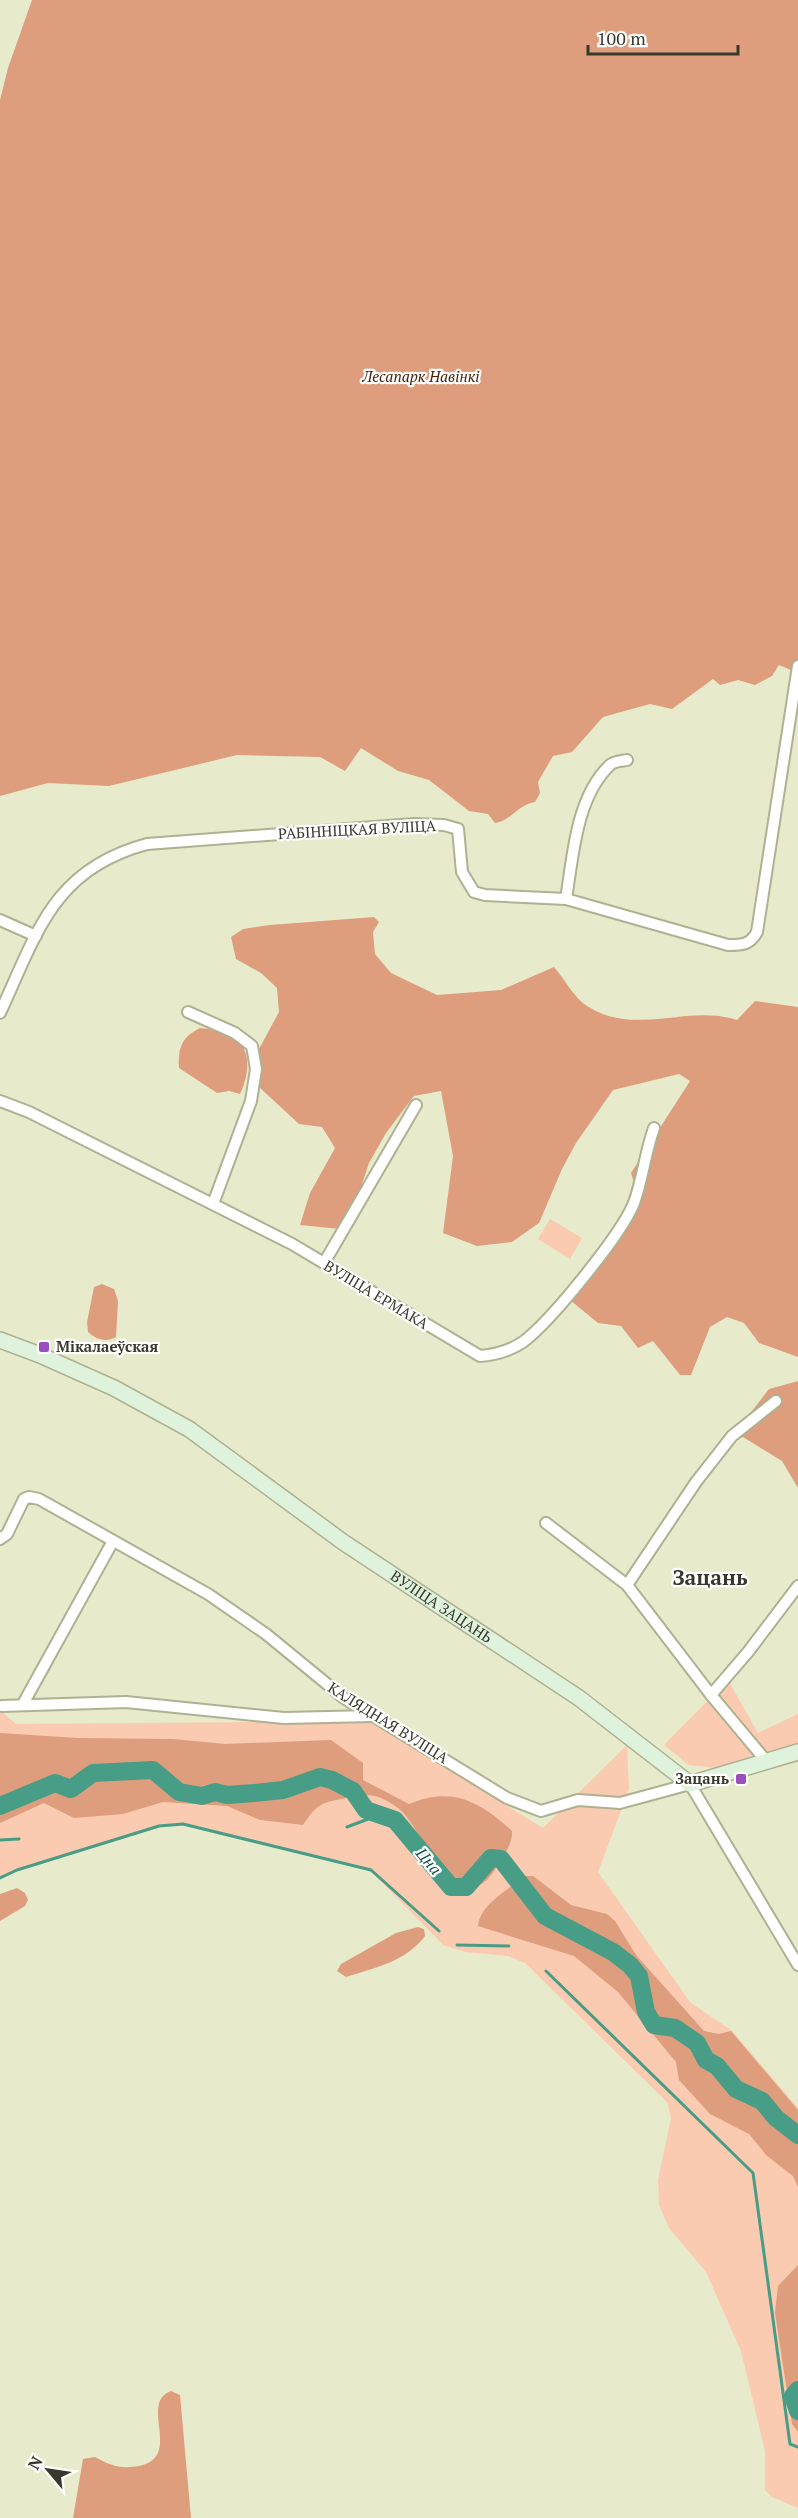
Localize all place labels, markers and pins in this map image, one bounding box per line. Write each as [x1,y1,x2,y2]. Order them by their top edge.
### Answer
place label: Мікалаеўская [56,1336,158,1356]
marker: Мікалаеўская [37,1340,51,1354]
place label: Зацань [675,1768,729,1788]
marker: Зацань [734,1772,748,1786]

